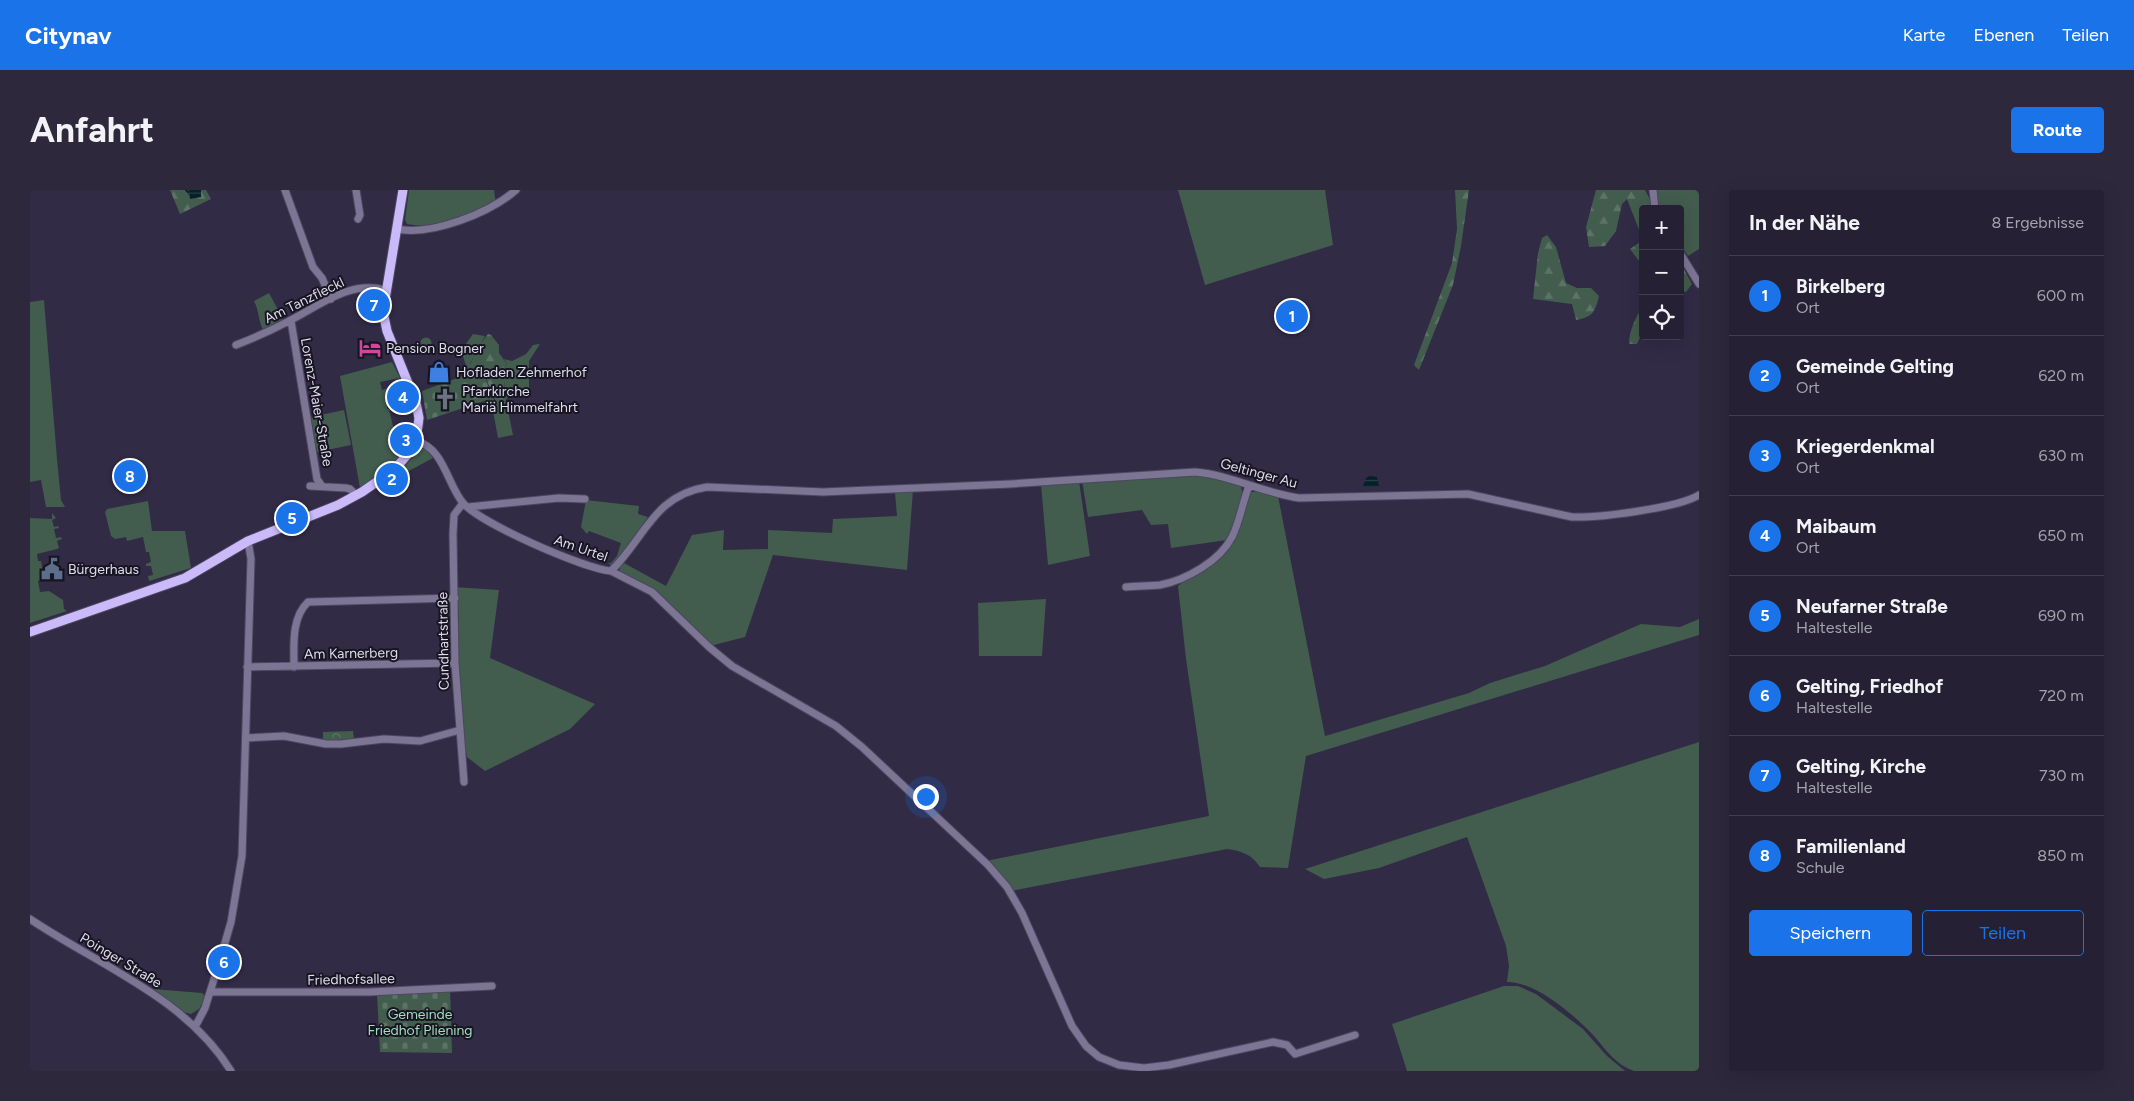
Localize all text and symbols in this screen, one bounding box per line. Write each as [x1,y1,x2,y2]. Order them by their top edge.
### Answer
text: Citynav [25,21,112,50]
text: Karte [1903,24,1945,46]
text: Ebenen [1973,24,2034,46]
text: Teilen [2062,24,2109,46]
button: Route [2011,107,2104,153]
text: Anfahrt [30,109,154,151]
map controls [1639,205,1684,340]
button: + [1639,205,1684,250]
text: In der Nähe [1749,210,1860,235]
text: 8 Ergebnisse [1992,213,2084,232]
button: − [1639,250,1684,295]
street label: Am Tanzfleckl [261,274,347,327]
text: Birkelberg [1796,275,1885,298]
pin: 7 [358,286,390,324]
text: 1 [1762,286,1768,305]
text: 600 m [2037,286,2084,305]
button: locate [1639,295,1684,340]
pin: 1 [1276,297,1308,335]
text: Ort [1796,298,1820,317]
hotel icon: Pension Bogner [357,335,383,361]
street label: Lorenz-Maier-Straße [297,337,336,468]
place label: Pension Bogner [386,340,484,357]
text: Gemeinde Gelting [1796,355,1954,378]
shop icon: Hofladen Zehmerhof [426,359,452,385]
place label: Hofladen Zehmerhof [456,364,588,381]
text: 2 [1760,366,1770,385]
text: 620 m [2038,366,2084,385]
pin: 4 [387,378,419,416]
text: Ort [1796,378,1820,397]
place label: Pfarrkirche Mariä Himmelfahrt [462,383,578,416]
church icon: Pfarrkirche Mariä Himmelfahrt [432,386,458,412]
pin: 3 [390,421,422,459]
text: Kriegerdenkmal [1796,435,1935,458]
text: 3 [1761,446,1769,465]
text: 630 m [2038,446,2084,465]
street label: Geltinger Au [1218,455,1299,492]
pin: 8 [114,457,146,495]
text: Ort [1796,458,1820,477]
pin: 2 [376,460,408,498]
pin: 5 [276,499,308,537]
text: Maibaum [1796,515,1876,538]
text: 4 [1760,526,1770,545]
text: 650 m [2038,526,2084,545]
street label: Am Urtel [552,531,610,566]
text: Ort [1796,538,1820,557]
public building icon: Bürgerhaus [39,556,65,582]
place label: Bürgerhaus [68,561,139,578]
street label: Cundhartstraße [434,591,453,690]
text: Neufarner Straße [1796,595,1948,618]
text: 5 [1760,606,1770,625]
text: 690 m [2038,606,2084,625]
text: Haltestelle [1796,618,1872,637]
street label: Am Karnerberg [304,644,398,663]
text: Gelting, Friedhof [1796,675,1943,698]
text: 6 [1760,686,1770,705]
text: 720 m [2039,686,2084,705]
text: Haltestelle [1796,698,1872,717]
text: Gelting, Kirche [1796,755,1926,778]
text: 7 [1761,766,1769,785]
text: 730 m [2039,766,2084,785]
text: Haltestelle [1796,778,1872,797]
your location [913,784,939,810]
text: Familienland [1796,835,1906,858]
text: 8 [1760,846,1770,865]
text: 850 m [2037,846,2084,865]
text: Schule [1796,858,1845,877]
button: Speichern [1749,910,1912,956]
button: Teilen [1922,910,2084,956]
street label: Poinger Straße [77,929,165,992]
pin: 6 [208,943,240,981]
street label: Friedhofsallee [307,970,395,989]
park label: Gemeinde Friedhof Pliening [367,1006,473,1039]

